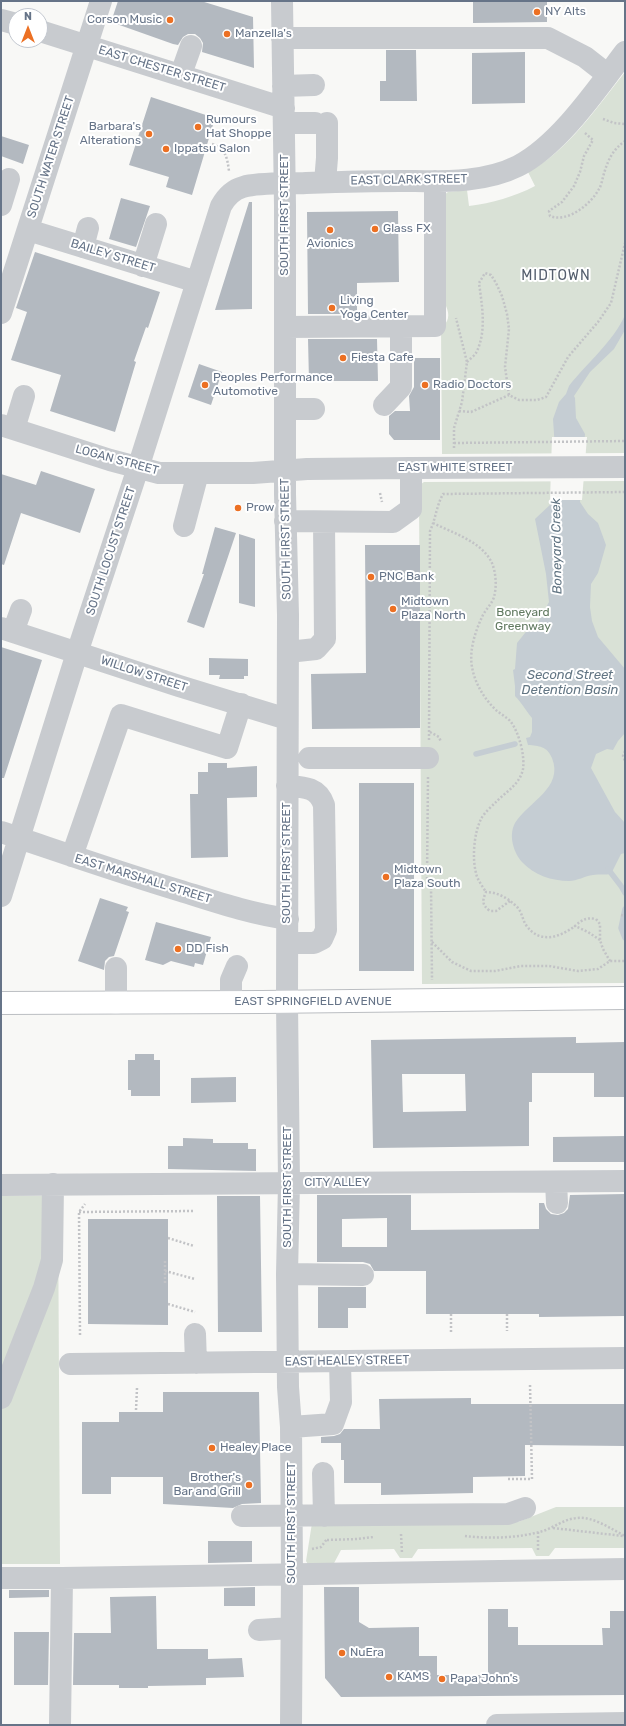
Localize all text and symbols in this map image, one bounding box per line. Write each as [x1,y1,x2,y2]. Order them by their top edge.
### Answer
place label: NY Alts [545,5,586,19]
marker: NY Alts [532,7,542,17]
north arrow [8,8,48,48]
text: N [24,10,32,23]
place label: Corson Music [87,13,162,27]
marker: Corson Music [165,15,175,25]
place label: Manzella's [235,27,292,41]
marker: Manzella's [222,29,232,39]
street label: EAST CHESTER STREET [97,43,227,95]
street label: SOUTH WATER STREET [24,94,78,220]
place label: Rumours Hat Shoppe [206,113,271,141]
place label: Barbara's Alterations [80,120,141,148]
marker: Rumours Hat Shoppe [193,122,203,132]
marker: Barbara's Alterations [144,129,154,139]
place label: Ippatsu Salon [174,142,250,156]
marker: Ippatsu Salon [161,144,171,154]
street label: SOUTH FIRST STREET [278,154,292,276]
street label: EAST CLARK STREET [350,172,468,188]
place label: Glass FX [383,222,430,236]
marker: Glass FX [370,224,380,234]
marker: Avionics [325,225,335,235]
street label: BAILEY STREET [69,236,157,276]
place label: Avionics [306,237,354,251]
district label: MIDTOWN [521,268,591,284]
place label: Living Yoga Center [340,294,408,322]
marker: Living Yoga Center [327,303,337,313]
place label: Fiesta Cafe [351,351,414,365]
marker: Fiesta Cafe [338,353,348,363]
place label: Peoples Performance Automotive [213,371,333,399]
place label: Radio Doctors [433,378,511,392]
marker: Peoples Performance Automotive [200,380,210,390]
marker: Radio Doctors [420,380,430,390]
street label: LOGAN STREET [74,442,160,478]
street label: EAST WHITE STREET [398,461,512,475]
street label: SOUTH FIRST STREET [278,478,294,600]
street label: SOUTH LOCUST STREET [83,485,139,617]
water label: Boneyard Creek [548,498,566,594]
place label: Prow [246,501,274,515]
marker: Prow [233,503,243,513]
place label: PNC Bank [379,570,434,584]
marker: PNC Bank [366,572,376,582]
place label: Midtown Plaza North [401,595,466,623]
marker: Midtown Plaza North [388,604,398,614]
park label: Boneyard Greenway [495,606,551,634]
street label: WILLOW STREET [99,653,189,695]
water label: Second Street Detention Basin [522,667,618,698]
street label: SOUTH FIRST STREET [280,802,294,924]
street label: EAST MARSHALL STREET [73,851,213,907]
place label: Midtown Plaza South [394,863,460,891]
marker: Midtown Plaza South [381,872,391,882]
place label: DD Fish [186,942,229,956]
marker: DD Fish [173,944,183,954]
street label: EAST SPRINGFIELD AVENUE [234,995,392,1009]
street label: SOUTH FIRST STREET [281,1126,295,1248]
street label: CITY ALLEY [304,1176,370,1190]
street label: EAST HEALEY STREET [285,1353,409,1369]
place label: Healey Place [220,1441,291,1455]
marker: Healey Place [207,1443,217,1453]
street label: SOUTH FIRST STREET [285,1462,299,1584]
place label: Brother's Bar and Grill [173,1471,241,1499]
marker: Brother's Bar and Grill [244,1480,254,1490]
place label: NuEra [350,1646,384,1660]
marker: NuEra [337,1648,347,1658]
place label: KAMS [397,1670,429,1684]
marker: KAMS [384,1672,394,1682]
place label: Papa John's [450,1672,518,1686]
marker: Papa John's [437,1674,447,1684]

